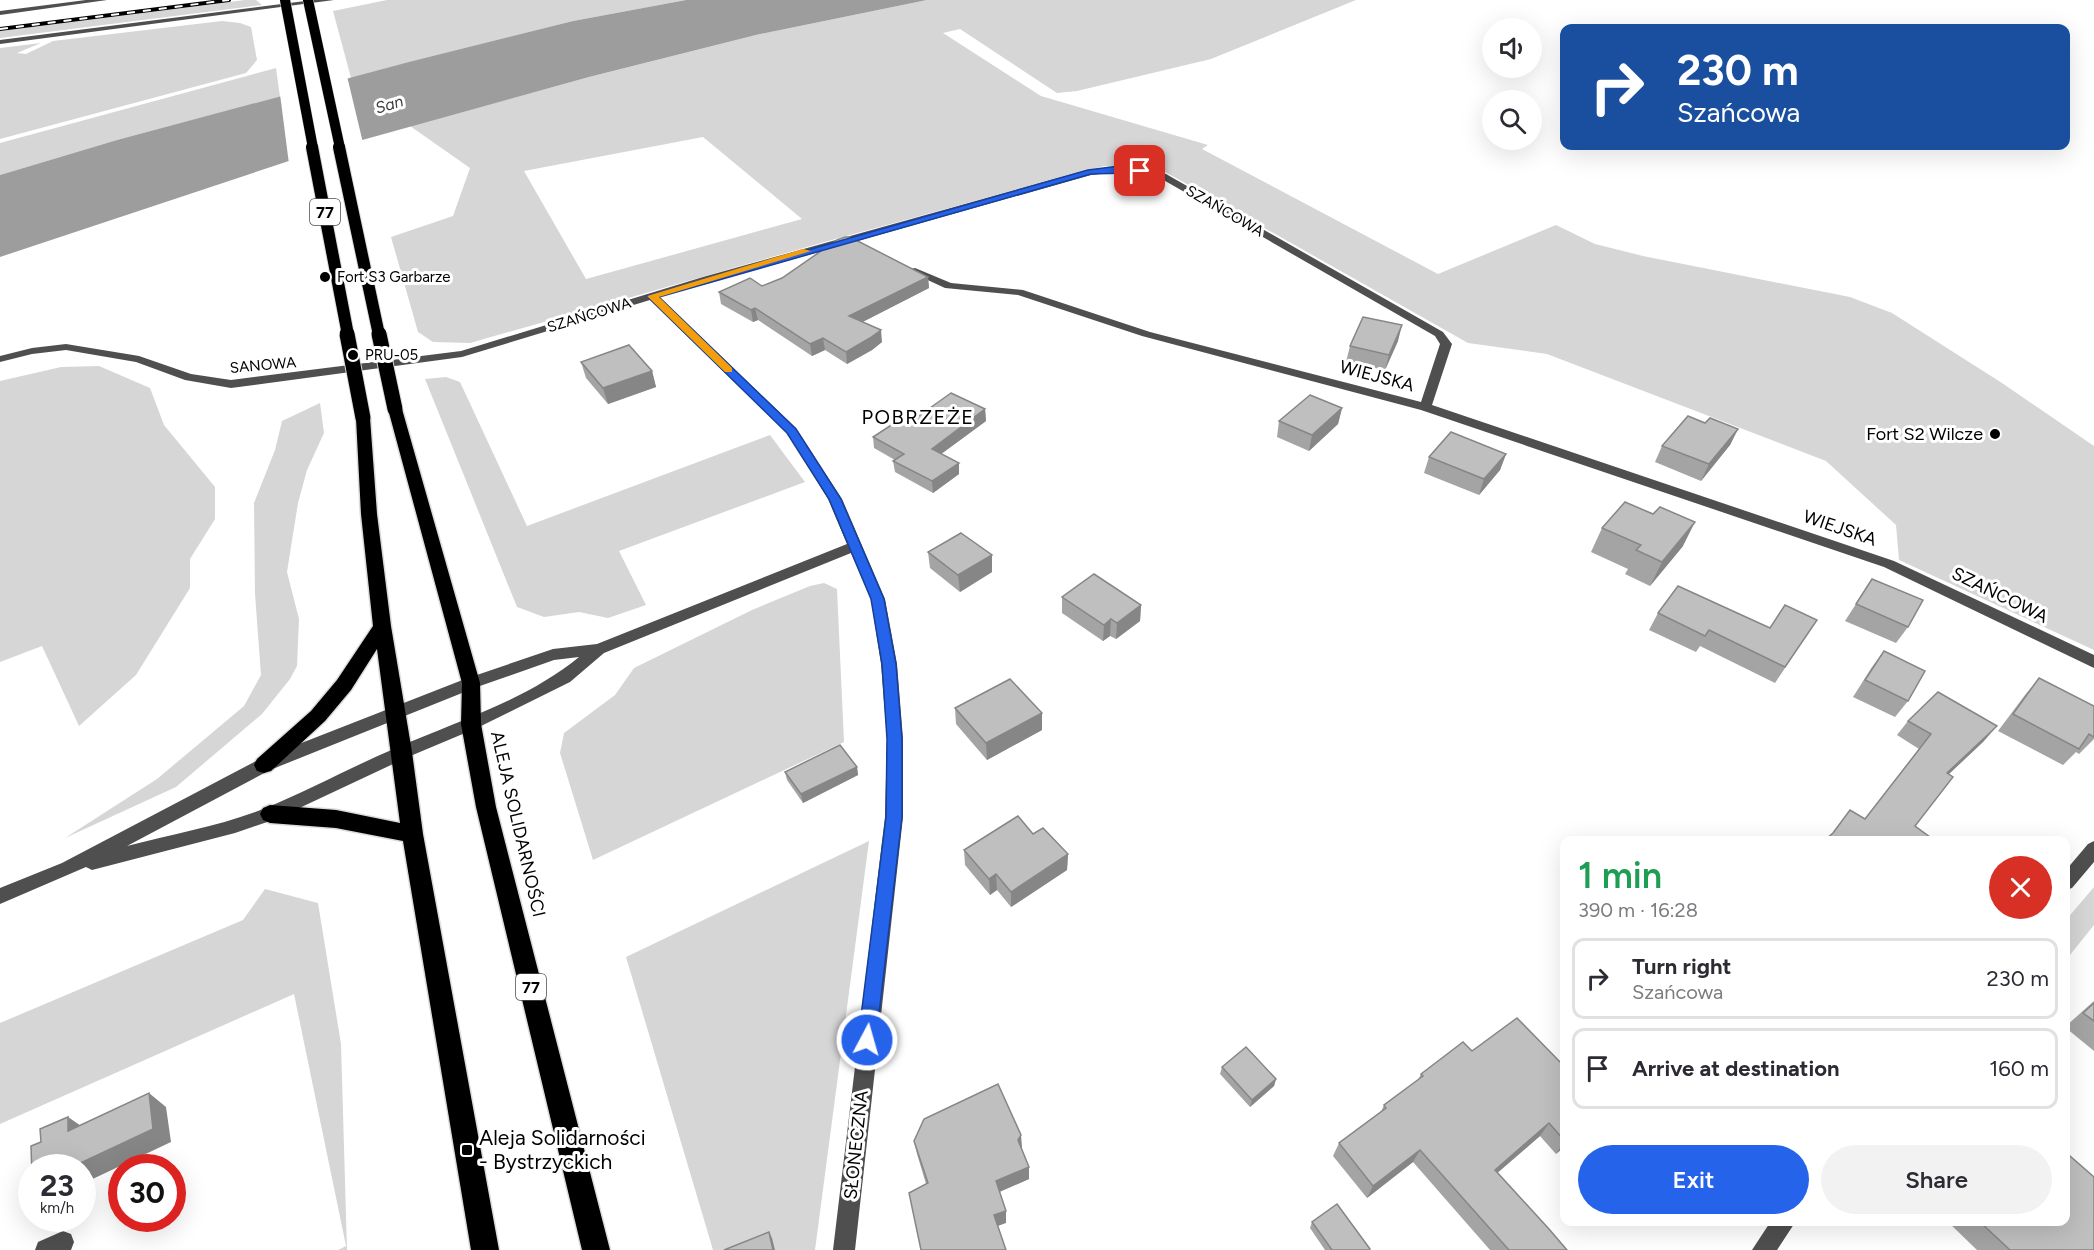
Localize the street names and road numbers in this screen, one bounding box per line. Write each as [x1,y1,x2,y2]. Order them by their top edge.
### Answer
street label: SZAŃCOWA [1183,181,1267,241]
road number: 77 [310,199,340,225]
street label: SZAŃCOWA [545,294,633,336]
street label: SANOWA [229,353,297,377]
street label: WIEJSKA [1337,355,1417,397]
street label: WIEJSKA [1800,505,1880,551]
street label: SZAŃCOWA [1948,562,2052,628]
street label: ALEJA SOLIDARNOŚCI [486,729,550,919]
road number: 77 [516,974,546,1000]
street label: SŁONECZNA [839,1089,873,1201]

